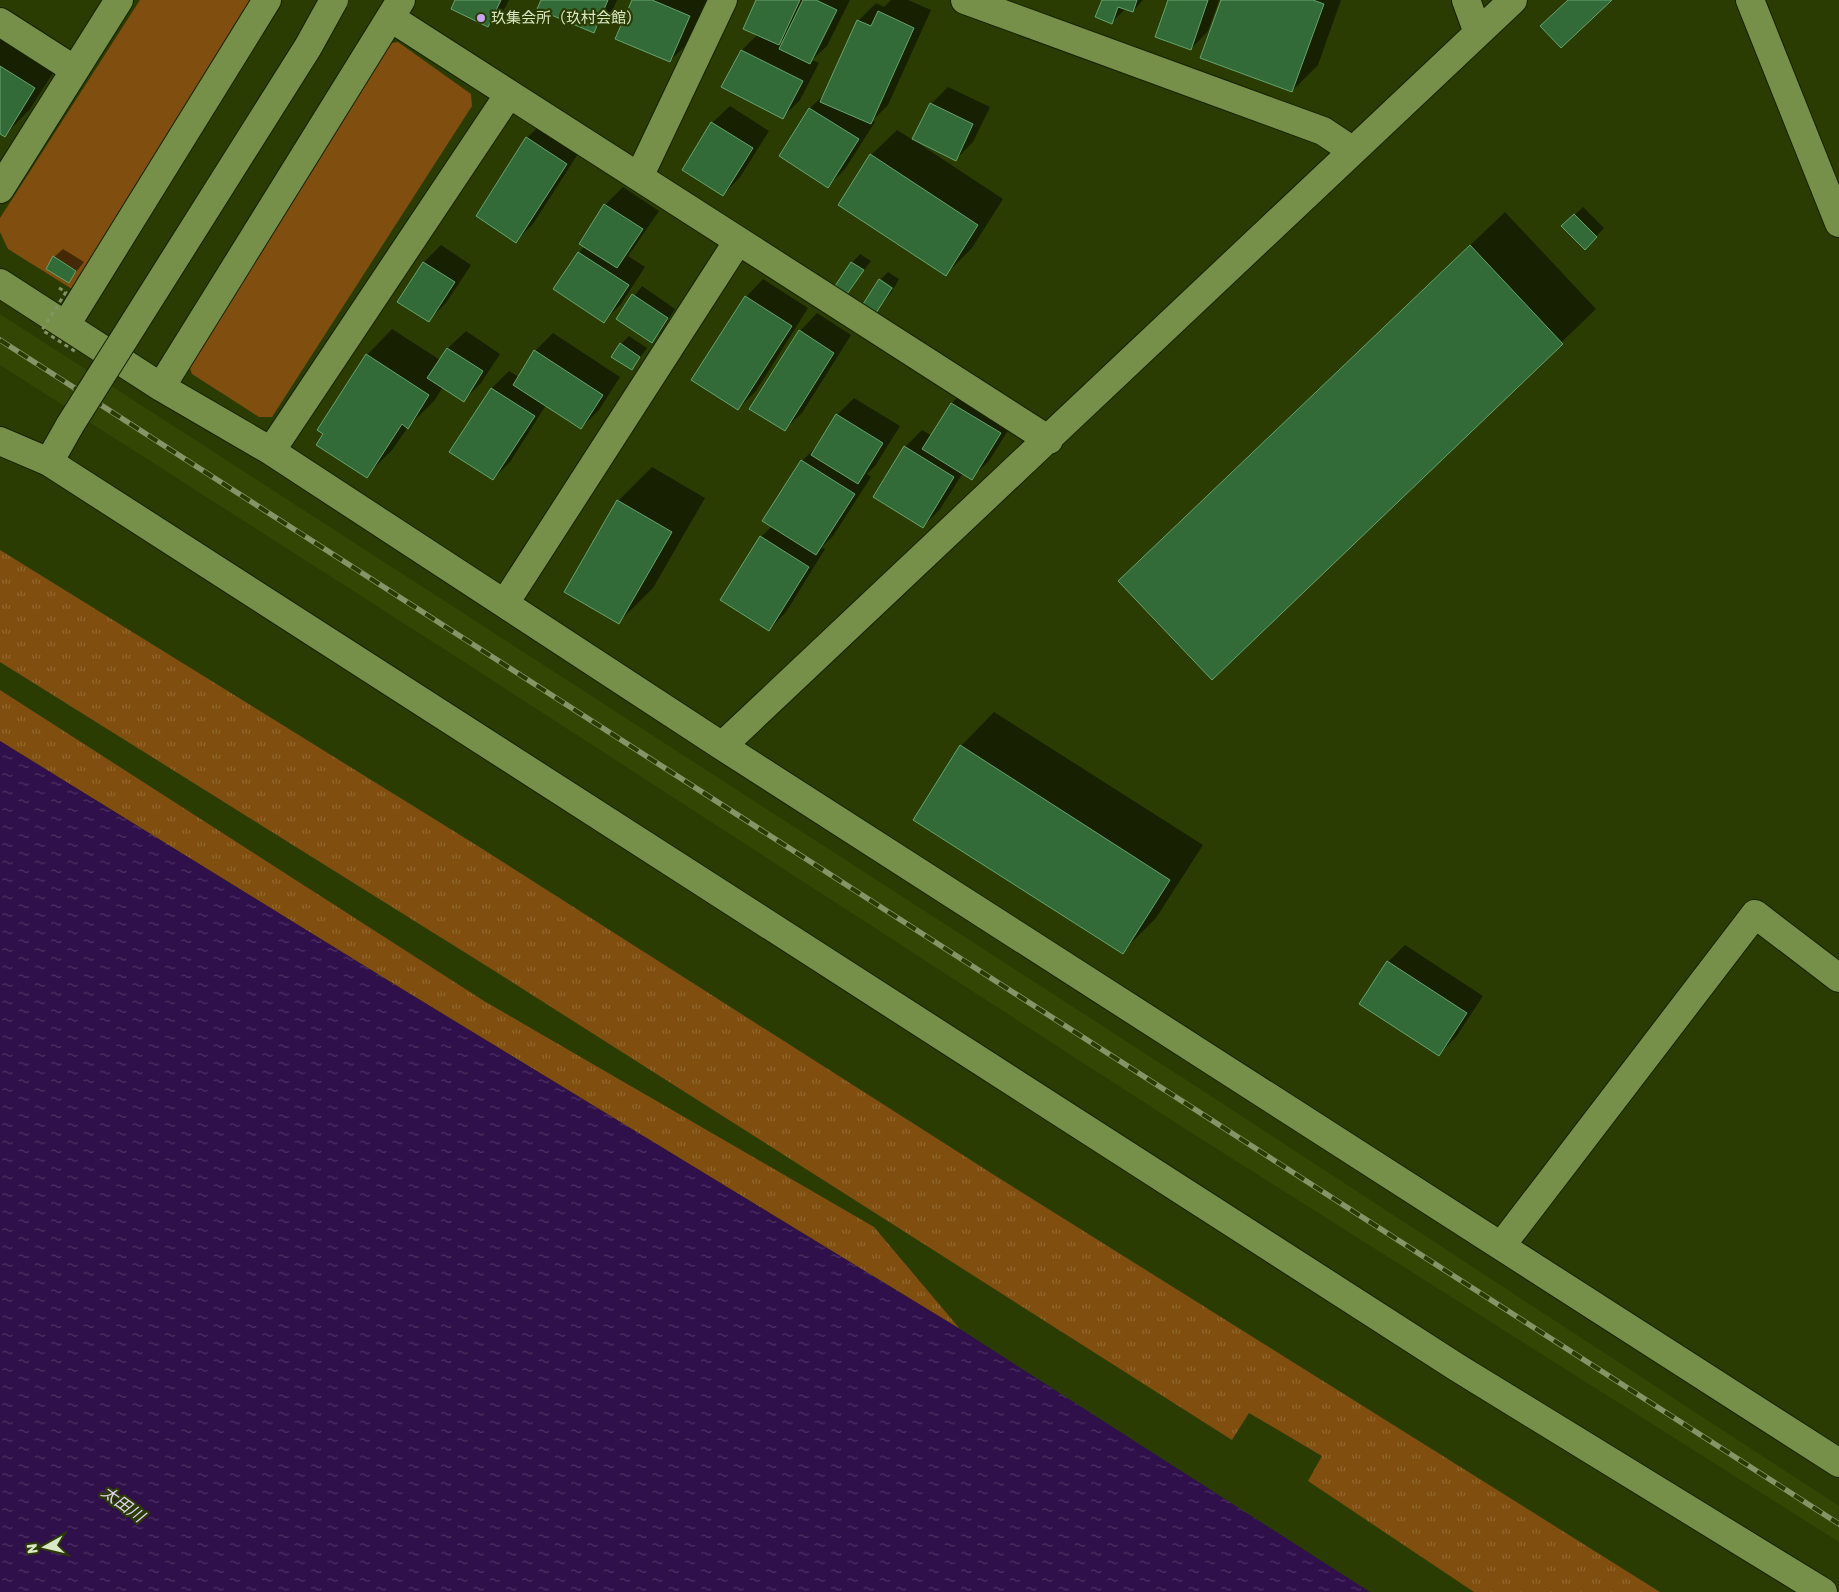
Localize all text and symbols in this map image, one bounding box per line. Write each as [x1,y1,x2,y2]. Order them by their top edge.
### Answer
place label: 玖集会所（玖村会館） [491,9,641,27]
marker: 玖集会所（玖村会館） [475,12,487,24]
water label: 太田川 [98,1482,150,1527]
north arrow [20,1522,70,1572]
text: N [24,1543,42,1555]

